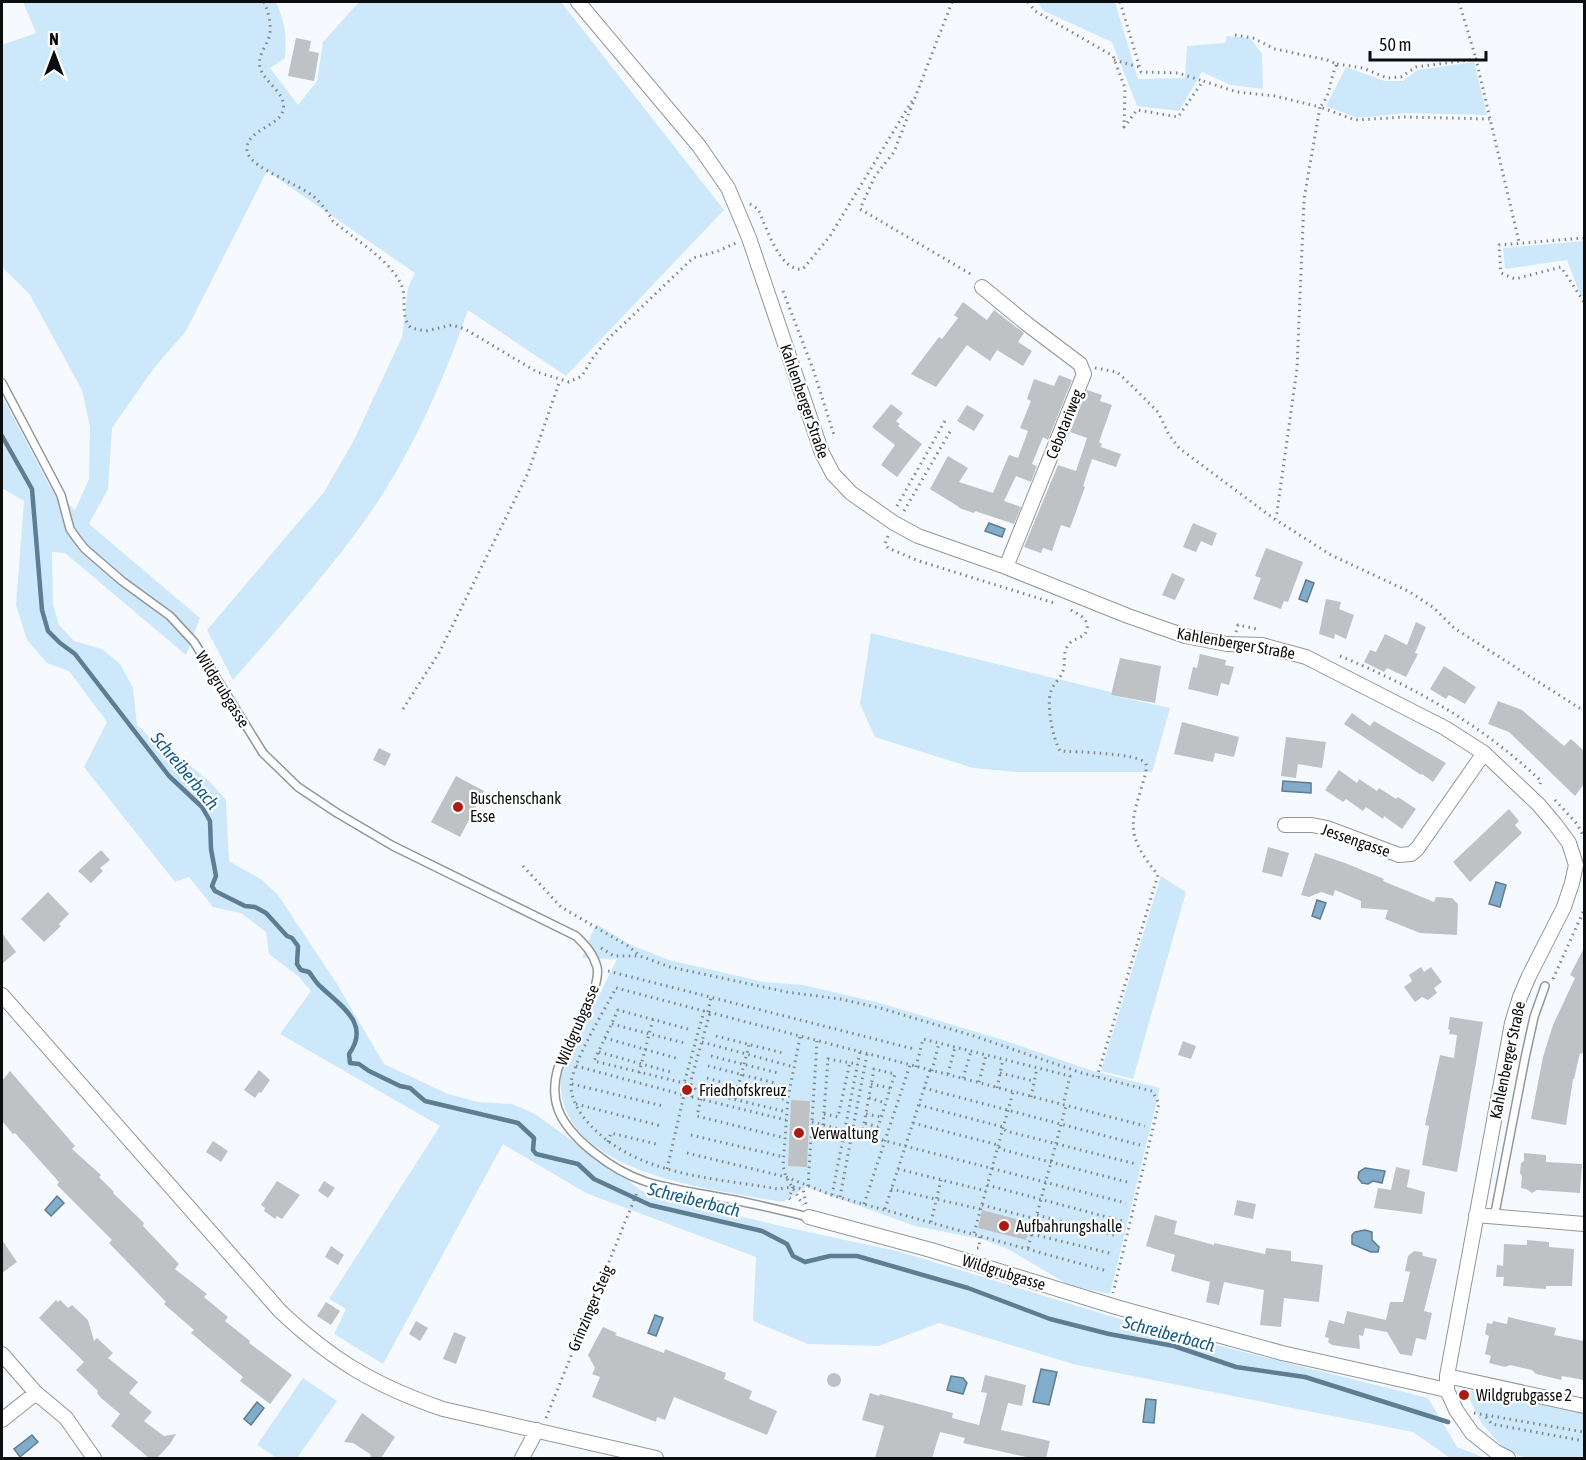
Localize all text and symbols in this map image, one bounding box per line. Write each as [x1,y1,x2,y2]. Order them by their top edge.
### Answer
north arrow [24,24,84,84]
scale bar [1370,24,1486,62]
text: N [49,30,59,48]
text: 50 m [1379,34,1411,55]
street label: Kahlenberger Straße [776,342,833,461]
street label: Cebotariweg [1042,386,1087,462]
street label: Kahlenberger Straße [1175,624,1296,663]
street label: Wildgrubgasse [192,648,254,731]
water label: Schreiberbach [146,727,224,814]
place label: Buschenschank Esse [470,789,561,825]
marker: Buschenschank Esse [451,800,465,814]
street label: Jessengasse [1319,820,1393,861]
street label: Wildgrubgasse [552,982,603,1069]
street label: Kahlenberger Straße [1486,1000,1529,1121]
place label: Friedhofskreuz [699,1081,786,1099]
marker: Friedhofskreuz [680,1083,694,1097]
place label: Verwaltung [811,1124,879,1143]
marker: Verwaltung [792,1126,806,1140]
water label: Schreiberbach [645,1178,743,1221]
place label: Aufbahrungshalle [1016,1217,1122,1236]
marker: Aufbahrungshalle [997,1219,1011,1233]
street label: Wildgrubgasse [960,1251,1048,1294]
street label: Grinzinger Steig [564,1262,617,1354]
water label: Schreiberbach [1120,1311,1218,1356]
place label: Wildgrubgasse 2 [1476,1386,1572,1405]
marker: Wildgrubgasse 2 [1457,1388,1471,1402]

